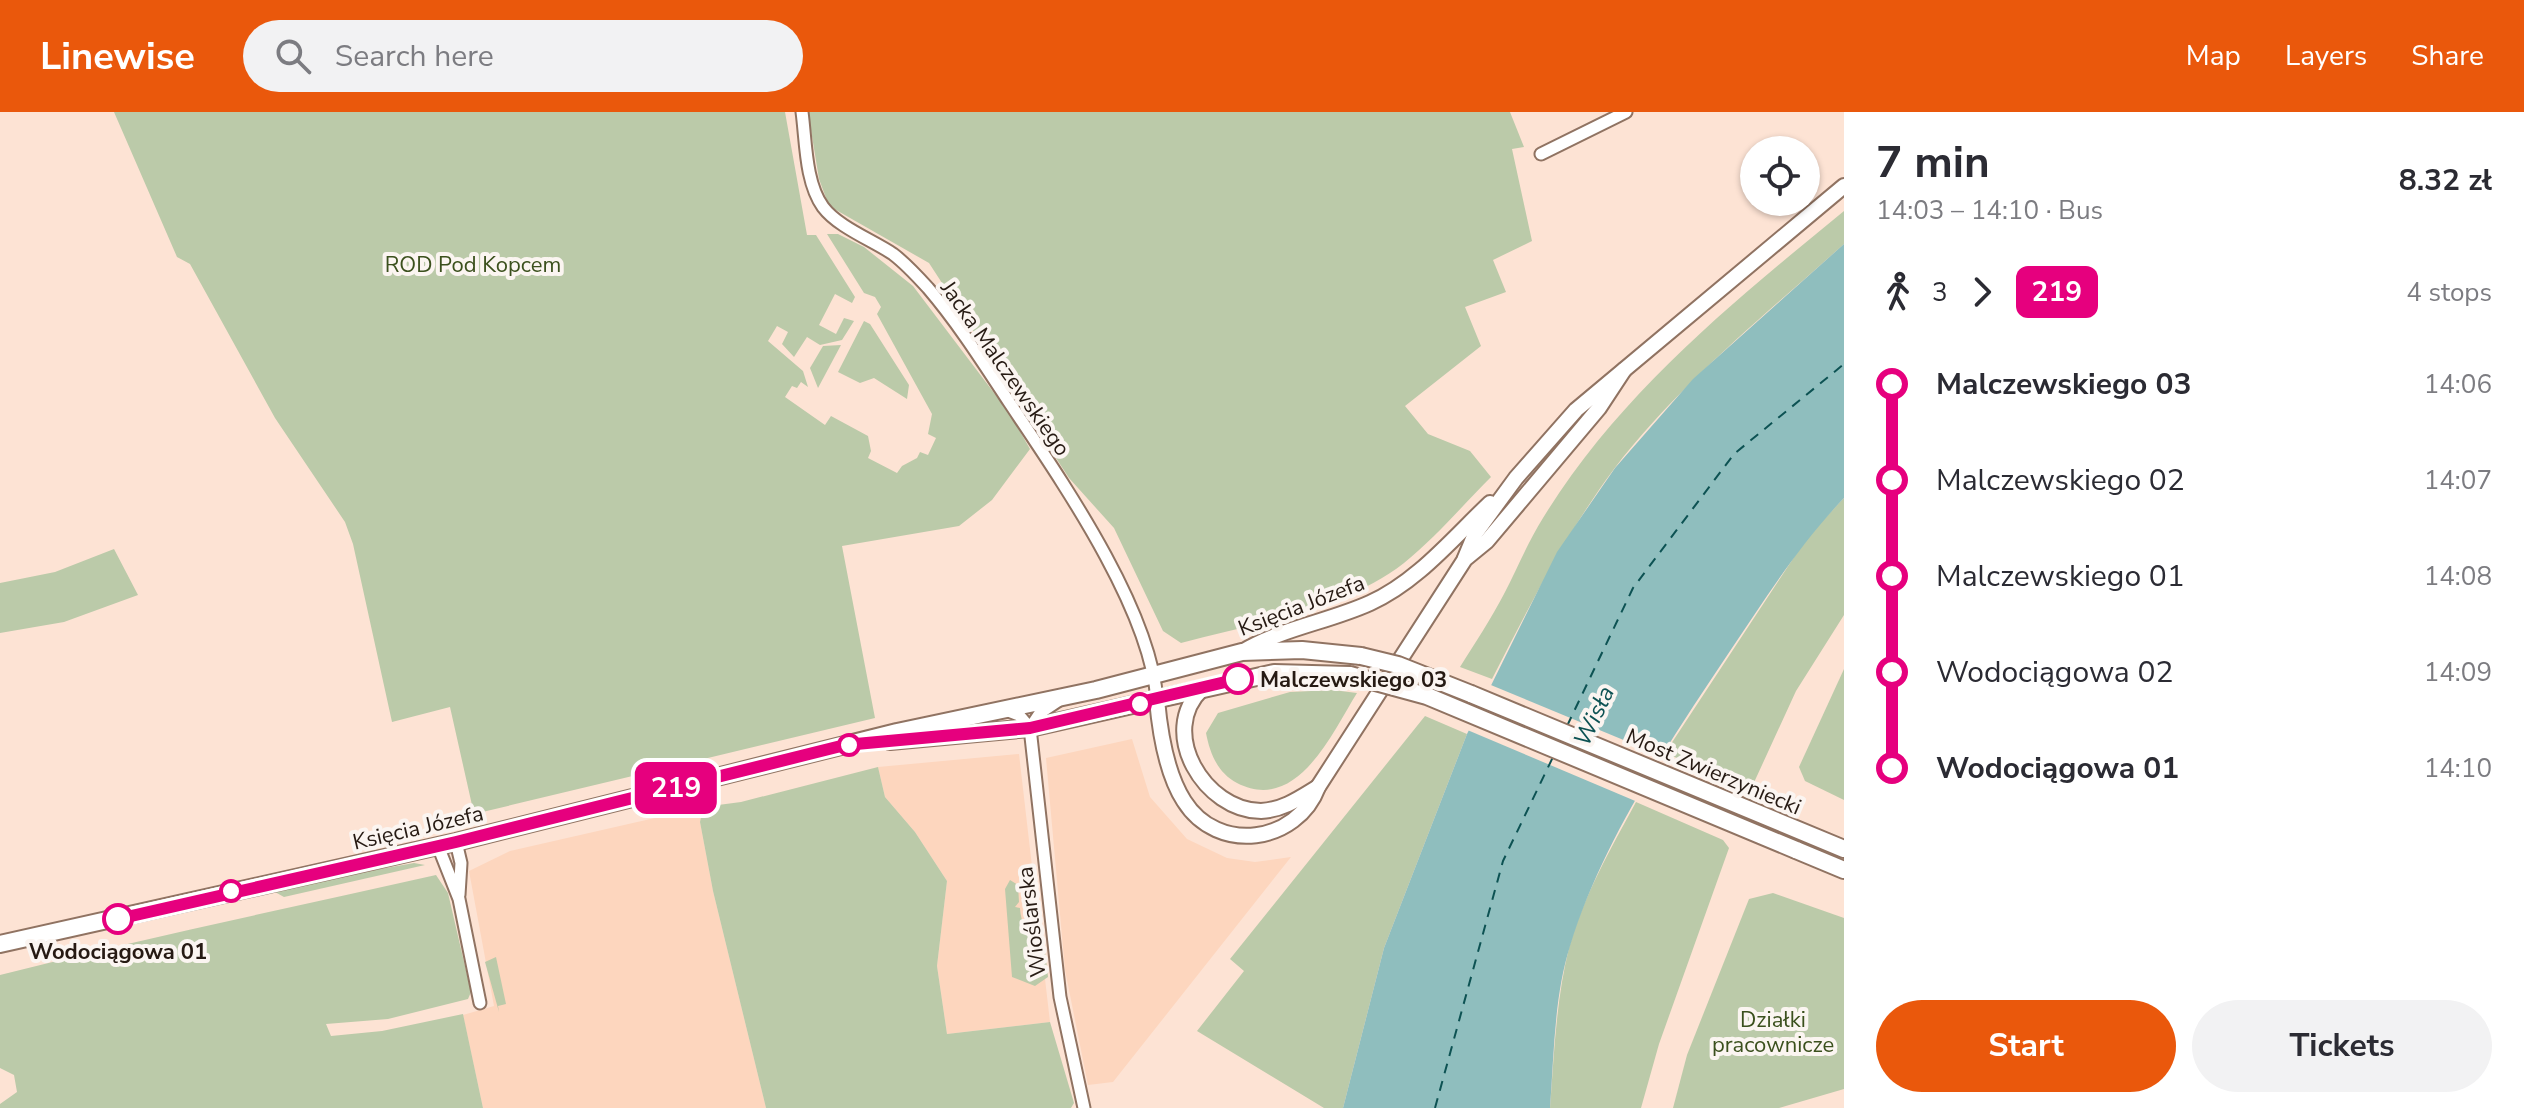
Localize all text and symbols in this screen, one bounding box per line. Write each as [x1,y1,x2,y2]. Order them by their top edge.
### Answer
search box [243,20,803,92]
text: Linewise [40,31,195,82]
icon: search [271,34,315,78]
text: Search here [335,36,494,77]
text: Map [2186,37,2241,75]
text: Layers [2285,37,2367,75]
text: Share [2411,37,2484,75]
text: 7 min [1876,133,1990,193]
map controls [1740,136,1820,216]
button: locate [1740,136,1820,216]
text: 8.32 zł [2399,160,2492,201]
text: 14:03 – 14:10 · Bus [1876,193,2103,228]
park label: ROD Pod Kopcem [385,250,561,280]
icon: walk [1876,270,1920,314]
icon: forward [1960,270,2004,314]
text: 219 [2032,273,2082,311]
street label: Jacka Malczewskiego [933,274,1077,462]
text: 3 [1932,275,1948,310]
text: 4 stops [2406,275,2492,310]
text: Malczewskiego 03 [1936,364,2191,405]
text: 14:06 [2424,367,2492,402]
text: Malczewskiego 02 [1936,460,2185,501]
text: 14:07 [2424,463,2492,498]
text: Malczewskiego 01 [1936,556,2185,597]
text: 14:08 [2424,559,2492,594]
street label: Księcia Józefa [1234,568,1369,644]
text: Wodociągowa 02 [1936,652,2173,693]
text: 14:09 [2424,655,2492,690]
marker: Malczewskiego 03 [1223,664,1253,694]
place label: Malczewskiego 03 [1260,665,1447,695]
water label: Wisła [1566,681,1622,751]
unlabelled marker [1129,693,1151,715]
street label: Most Zwierzyniecki [1621,722,1806,822]
unlabelled marker [838,734,860,756]
text: Wodociągowa 01 [1936,748,2179,789]
text: 14:10 [2424,751,2492,786]
line badge: 219 [630,762,722,814]
text: 219 [651,769,701,807]
street label: Księcia Józefa [350,798,487,858]
street label: Wioślarska [1010,865,1054,979]
unlabelled marker [220,880,242,902]
marker: Wodociągowa 01 [103,904,133,934]
place label: Wodociągowa 01 [29,937,207,967]
button: Start [1876,1000,2176,1092]
button: Tickets [2192,1000,2492,1092]
park label: Działki pracownicze [1712,1005,1834,1060]

